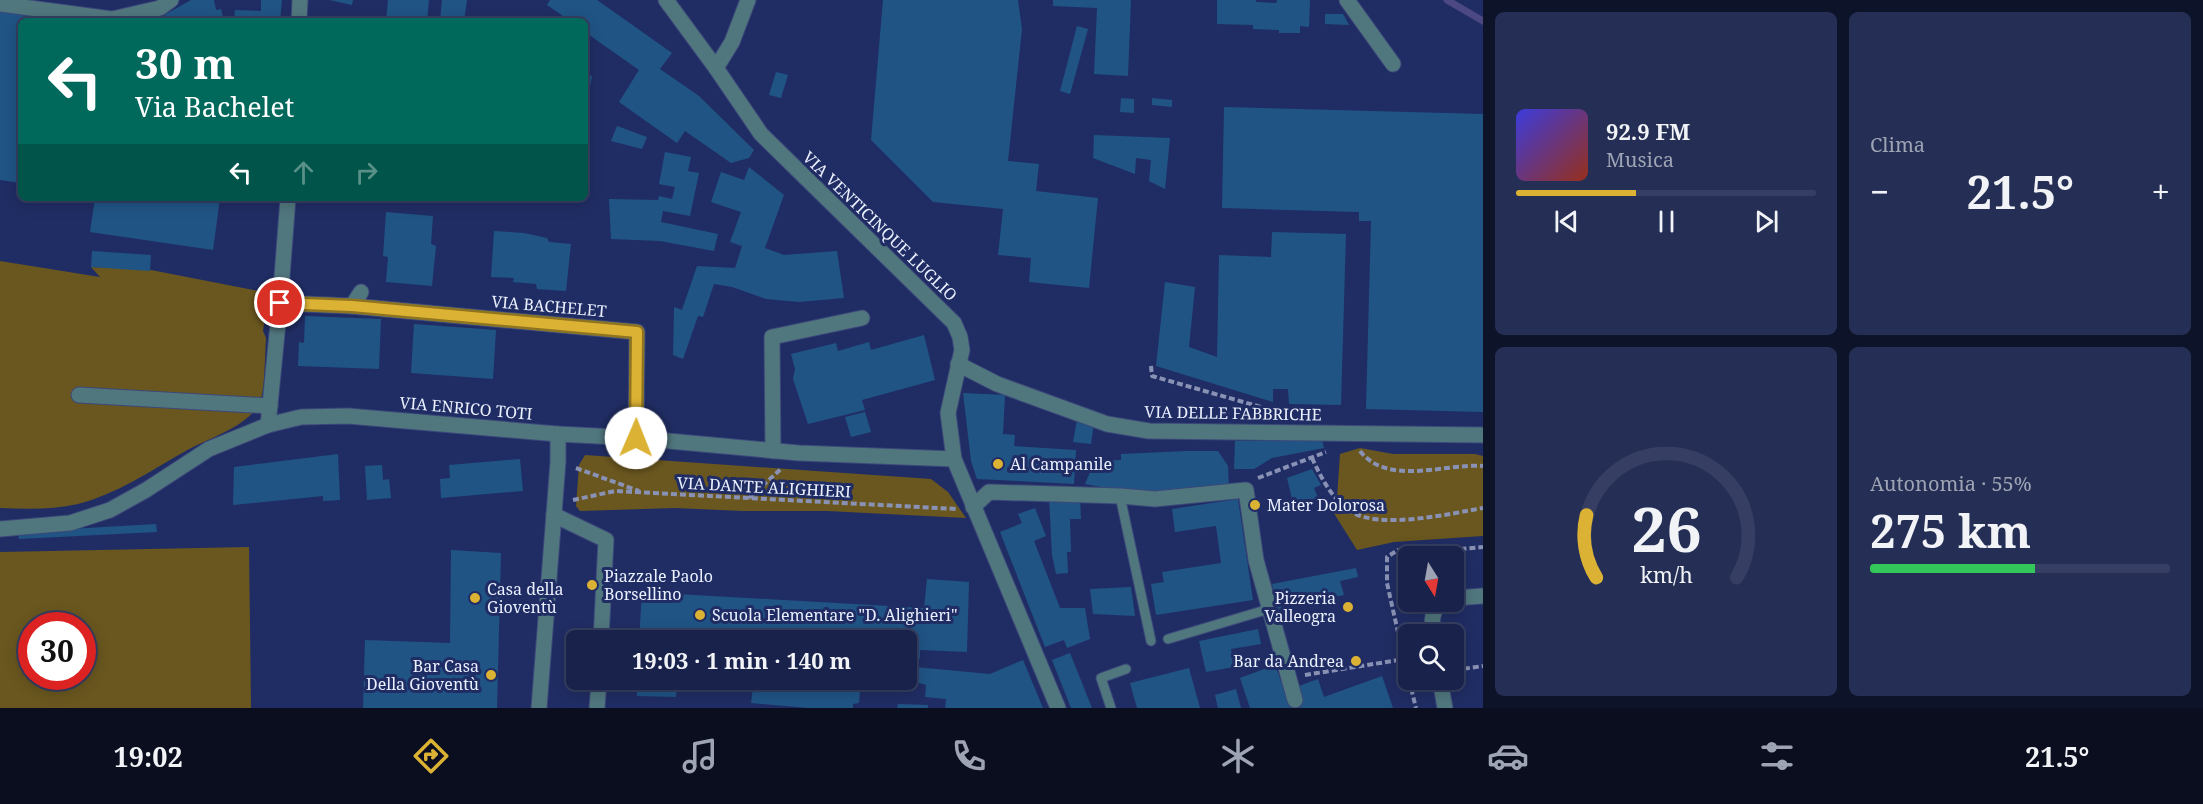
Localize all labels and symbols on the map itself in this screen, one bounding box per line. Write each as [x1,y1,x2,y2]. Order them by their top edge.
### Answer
street label: VIA VENTICINQUE LUGLIO [798,146,962,306]
pin [254,277,305,328]
street label: VIA BACHELET [491,290,608,322]
street label: VIA ENRICO TOTI [399,391,533,425]
street label: VIA DELLE FABBRICHE [1144,400,1322,426]
position arrow [604,406,668,470]
place label: Al Campanile [1010,453,1112,475]
marker: Al Campanile [991,457,1005,471]
street label: VIA DANTE ALIGHIERI [676,471,852,503]
place label: Mater Dolorosa [1267,494,1385,516]
marker: Mater Dolorosa [1248,498,1262,512]
north arrow [1398,546,1464,612]
place label: Piazzale Paolo Borsellino [604,565,713,605]
place label: Casa della Gioventù [487,578,564,618]
marker: Piazzale Paolo Borsellino [585,578,599,592]
place label: Pizzeria Valleogra [1265,587,1336,627]
marker: Casa della Gioventù [468,591,482,605]
marker: Pizzeria Valleogra [1341,600,1355,614]
place label: Scuola Elementare "D. Alighieri" [712,604,957,626]
marker: Scuola Elementare "D. Alighieri" [693,608,707,622]
speed limit sign: 30 [18,612,96,690]
place label: Bar da Andrea [1233,650,1344,672]
marker: Bar da Andrea [1349,654,1363,668]
place label: Bar Casa Della Gioventù [366,655,479,695]
marker: Bar Casa Della Gioventù [484,668,498,682]

